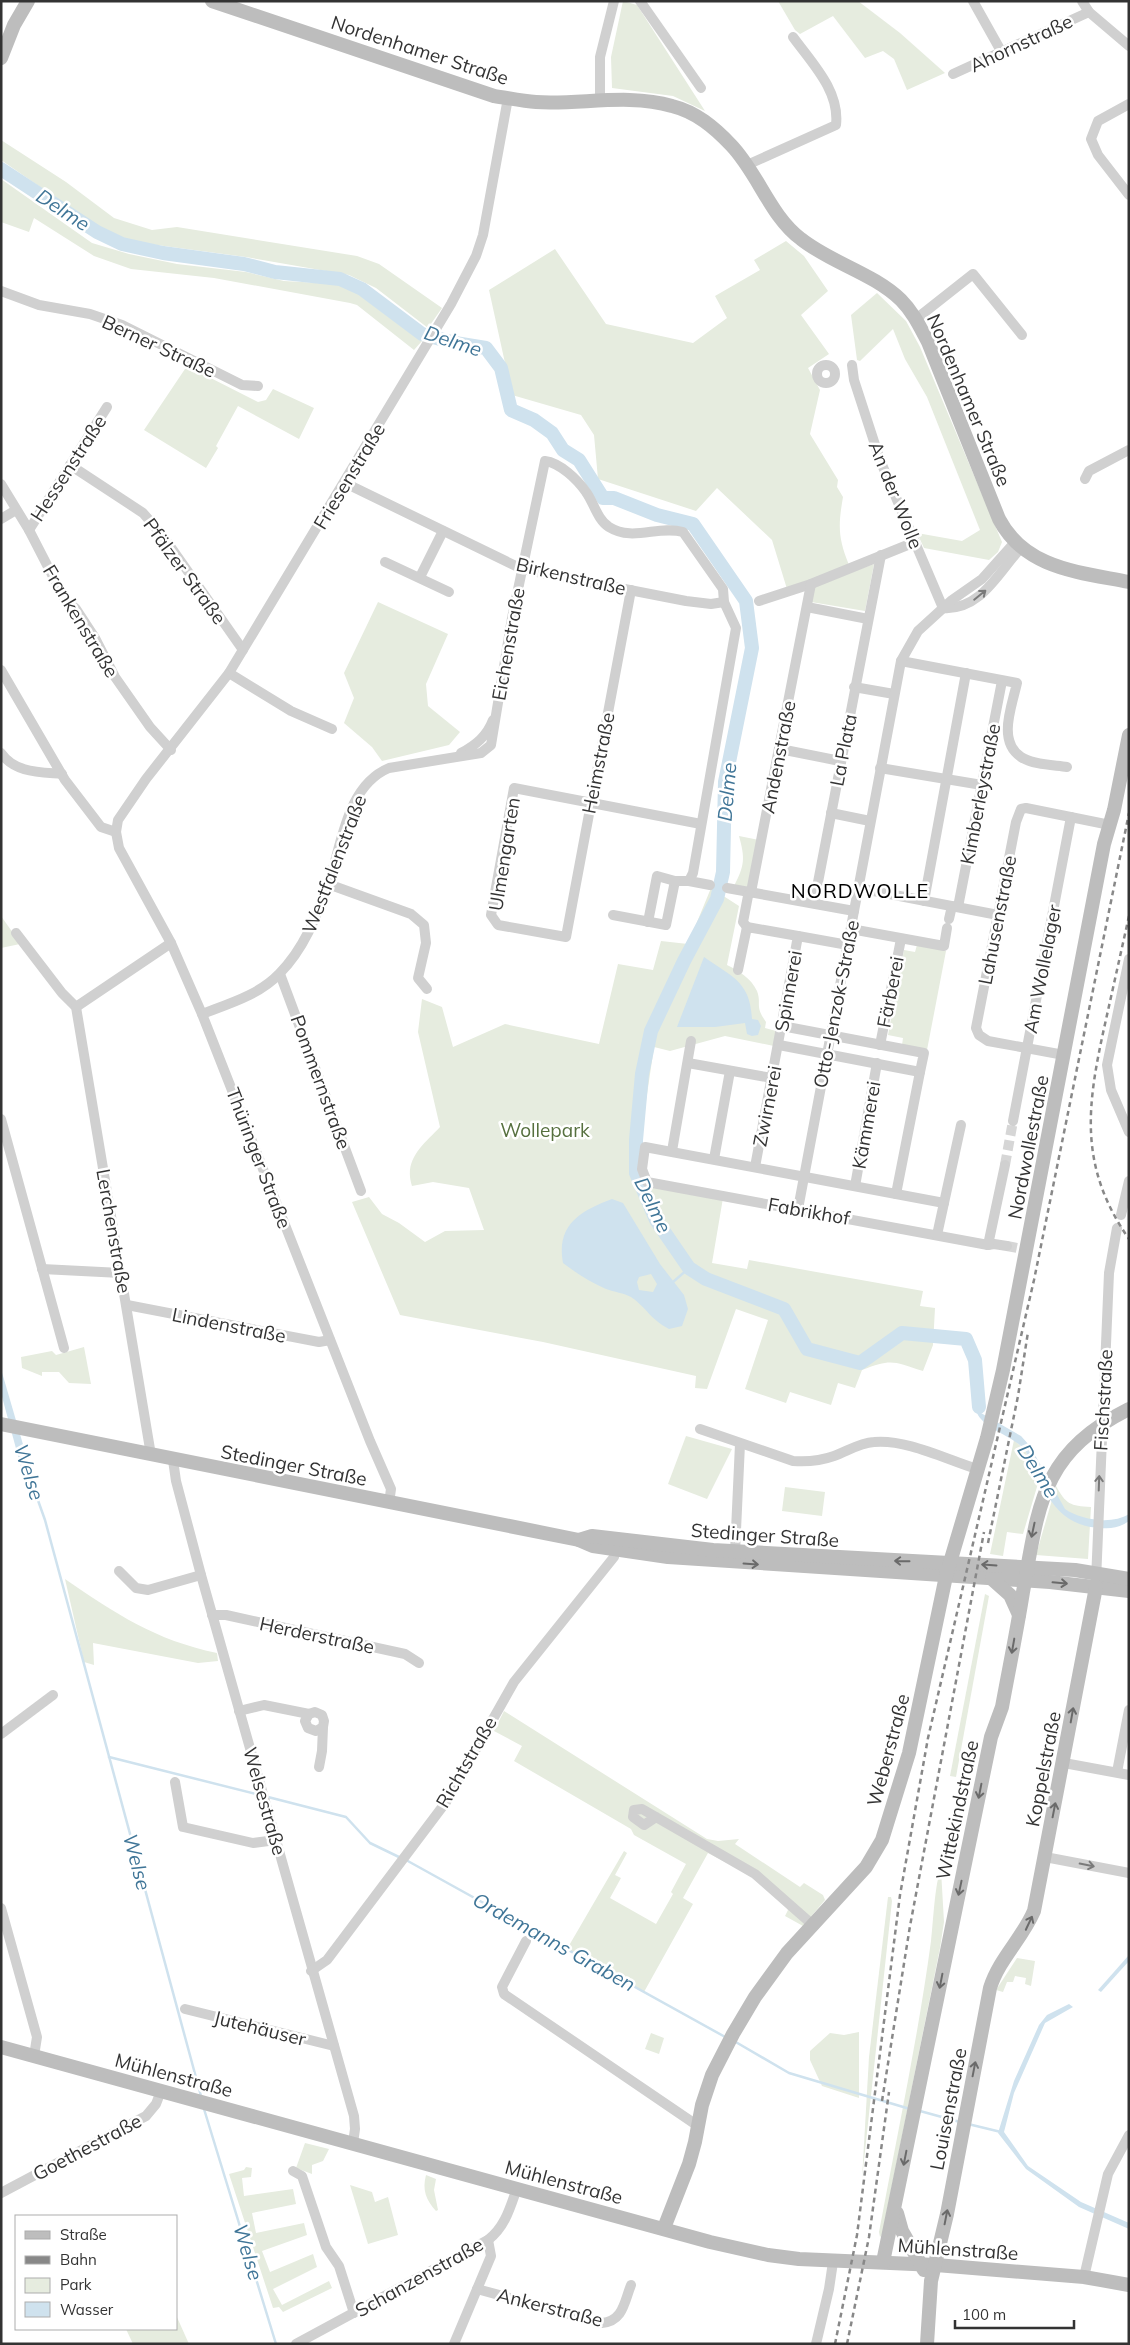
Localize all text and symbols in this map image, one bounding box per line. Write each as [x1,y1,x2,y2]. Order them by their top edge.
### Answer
street label: Ahornstraße [966,9,1076,77]
street label: Nordenhamer Straße [328,10,512,90]
water label: Delme [32,183,95,236]
street label: Berner Straße [98,309,220,383]
street label: Nordenhamer Straße [922,310,1016,490]
water label: Delme [421,320,485,362]
street label: Hessenstraße [25,410,111,526]
street label: Friesenstraße [308,419,390,533]
street label: An der Wolle [864,438,928,552]
street label: Pfälzer Straße [138,513,232,629]
street label: Birkenstraße [514,552,628,600]
street label: Frankenstraße [38,560,124,682]
street label: Eichenstraße [486,586,530,702]
one-way arrow [973,590,987,600]
street label: Andenstraße [755,698,801,816]
street label: Heimstraße [576,710,620,816]
street label: La Plata [824,712,862,788]
street label: Kimberleystraße [955,721,1005,867]
water label: Delme [711,761,742,822]
street label: Westfalenstraße [297,791,371,937]
street label: Ulmengarten [483,795,525,913]
street label: Lahusenstraße [973,853,1021,987]
district label: NORDWOLLE [791,878,929,903]
street label: Am Wollelager [1018,903,1066,1035]
street label: Otto-Jenzok-Straße [808,918,864,1090]
street label: Spinnerei [769,949,807,1033]
street label: Färberei [871,954,909,1030]
street label: Pommernstraße [286,1012,356,1152]
street label: Zwirnerei [747,1064,787,1148]
street label: Nordwollestraße [1002,1073,1054,1221]
street label: Kämmerei [846,1079,886,1171]
street label: Thüringer Straße [221,1084,297,1232]
park label: Wollepark [500,1118,590,1142]
street label: Lerchenstraße [91,1167,137,1295]
water label: Delme [629,1173,678,1237]
street label: Fabrikhof [766,1192,852,1230]
street label: Lindenstraße [170,1302,288,1348]
street label: Fischstraße [1088,1349,1118,1451]
street label: Stedinger Straße [219,1439,369,1491]
water label: Delme [1012,1439,1065,1502]
water label: Welse [9,1441,50,1503]
one-way arrow [1094,1476,1104,1492]
street label: Stedinger Straße [690,1518,840,1552]
one-way arrow [1028,1522,1038,1538]
one-way arrow [894,1556,910,1566]
one-way arrow [743,1559,759,1568]
one-way arrow [981,1560,997,1569]
one-way arrow [1052,1578,1068,1588]
street label: Herderstraße [257,1611,377,1659]
one-way arrow [1007,1638,1017,1654]
street label: Weberstraße [861,1691,915,1809]
one-way arrow [1067,1708,1077,1724]
street label: Koppelstraße [1020,1709,1066,1829]
street label: Richtstraße [430,1712,502,1812]
street label: Wittekindstraße [930,1738,984,1882]
street label: Welsestraße [238,1744,292,1858]
one-way arrow [975,1782,984,1798]
one-way arrow [1050,1802,1060,1818]
water label: Welse [118,1831,157,1893]
one-way arrow [1078,1861,1094,1870]
one-way arrow [955,1880,964,1896]
water label: Ordemanns Graben [469,1887,640,1997]
one-way arrow [1024,1915,1034,1930]
one-way arrow [935,1973,945,1989]
street label: Jutehäuser [211,2005,309,2051]
street label: Louisenstraße [924,2046,972,2172]
street label: Mühlenstraße [112,2048,236,2102]
one-way arrow [970,2061,980,2077]
street label: Goethestraße [28,2108,146,2186]
one-way arrow [900,2150,910,2166]
street label: Mühlenstraße [502,2155,626,2209]
one-way arrow [942,2209,951,2225]
legend [15,2215,178,2330]
water label: Welse [228,2221,269,2283]
text: Straße [60,2225,107,2244]
street label: Schanzenstraße [351,2232,487,2322]
street label: Mühlenstraße [897,2233,1019,2265]
text: Bahn [60,2250,97,2269]
text: Park [60,2275,92,2294]
street label: Ankerstraße [495,2282,605,2332]
scale bar [955,2298,1074,2330]
text: Wasser [60,2300,114,2319]
text: 100 m [962,2305,1006,2324]

